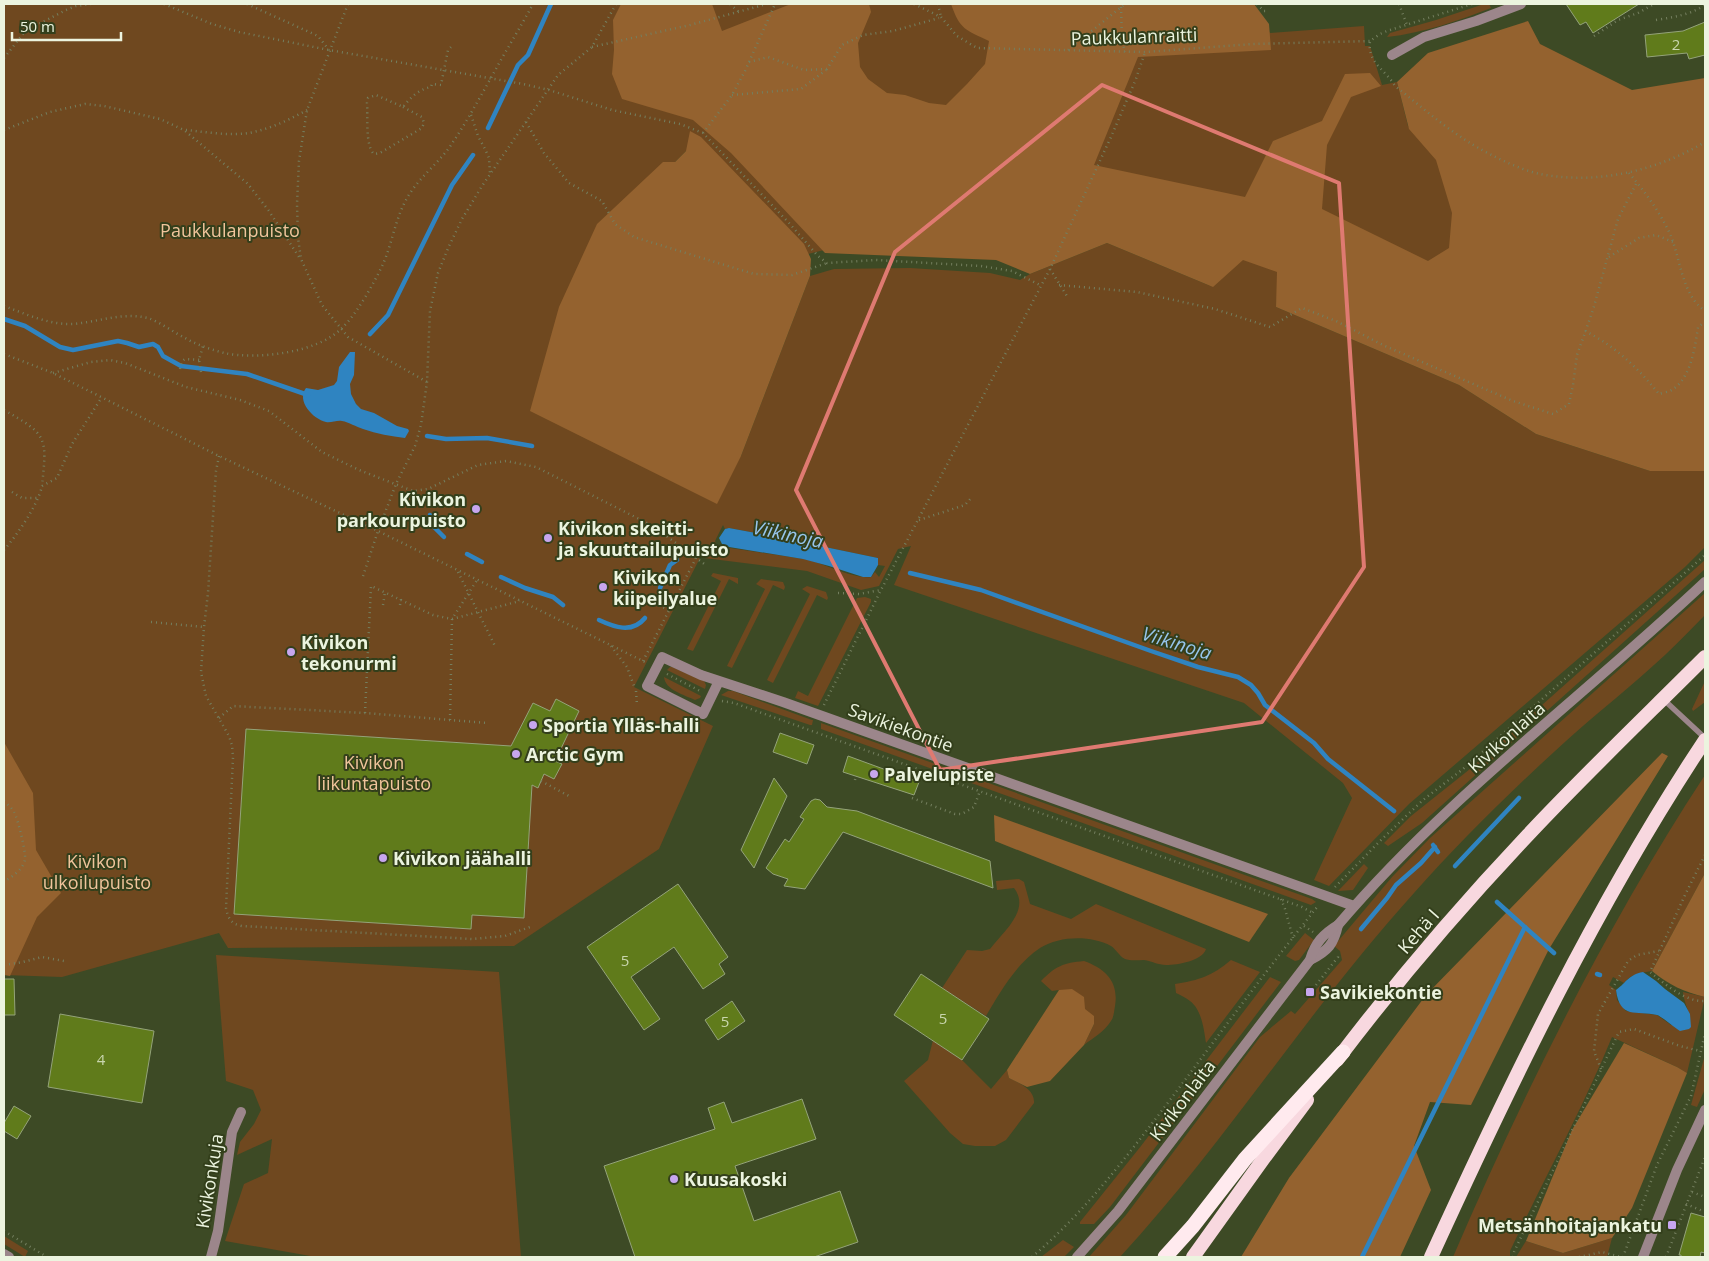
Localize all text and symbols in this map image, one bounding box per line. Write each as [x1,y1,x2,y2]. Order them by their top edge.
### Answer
scale bar [12,10,121,42]
text: 50 m [20,16,55,36]
street label: Paukkulanraitti [1070,22,1198,50]
house number: 2 [1672,34,1680,54]
park label: Paukkulanpuisto [160,218,300,242]
place label: Kivikon parkourpuisto [337,487,466,532]
marker: Kivikon parkourpuisto [470,503,482,515]
water label: Viikinoja [750,514,826,554]
place label: Kivikon skeitti- ja skuuttailupuisto [556,516,729,561]
marker: Kivikon skeitti- ja skuuttailupuisto [542,532,554,544]
place label: Kivikon kiipeilyalue [613,565,717,610]
marker: Kivikon kiipeilyalue [597,581,609,593]
water label: Viikinoja [1139,620,1215,666]
place label: Kivikon tekonurmi [301,630,397,675]
marker: Kivikon tekonurmi [285,646,297,658]
street label: Kivikonlaita [1462,696,1550,778]
street label: Savikiekontie [845,697,957,757]
place label: Sportia Ylläs-halli [543,713,700,737]
marker: Sportia Ylläs-halli [527,719,539,731]
place label: Arctic Gym [526,742,624,766]
marker: Arctic Gym [510,748,522,760]
park label: Kivikon liikuntapuisto [317,750,431,795]
place label: Palvelupiste [884,762,994,786]
marker: Palvelupiste [868,768,880,780]
place label: Kivikon jäähalli [393,846,531,870]
park label: Kivikon ulkoilupuisto [43,849,151,894]
marker: Kivikon jäähalli [377,852,389,864]
street label: Kehä I [1392,904,1444,958]
house number: 5 [621,950,629,970]
place label: Savikiekontie [1320,980,1442,1004]
marker: Savikiekontie [1304,986,1316,998]
house number: 5 [939,1008,947,1028]
house number: 5 [721,1011,729,1031]
house number: 4 [97,1049,106,1069]
street label: Kivikonlaita [1144,1054,1220,1146]
street label: Kivikonkuja [190,1132,228,1230]
place label: Kuusakoski [684,1167,787,1191]
marker: Kuusakoski [668,1173,680,1185]
place label: Metsänhoitajankatu [1478,1213,1662,1237]
marker: Metsänhoitajankatu [1666,1219,1678,1231]

